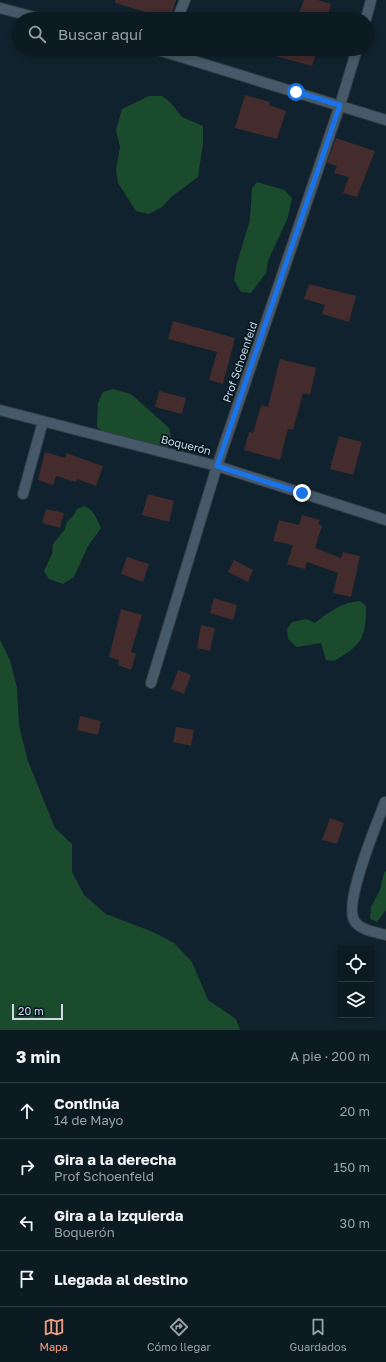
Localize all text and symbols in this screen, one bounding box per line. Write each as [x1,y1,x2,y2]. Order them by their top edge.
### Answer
search box [12,12,374,56]
icon: search [26,23,48,45]
text: Buscar aquí [58,25,142,43]
route start [287,83,305,101]
street label: Prof Schoenfeld [220,320,259,404]
street label: Boquerón [160,432,213,457]
route end [293,484,311,502]
map controls [338,946,374,1018]
button: locate [338,946,374,982]
button: layers [338,982,374,1018]
scale bar [12,1002,63,1021]
text: 20 m [18,1004,44,1017]
text: 3 min [16,1046,60,1067]
text: A pie · 200 m [290,1048,370,1064]
text: Continúa [54,1094,120,1112]
icon: ahead [16,1100,38,1122]
text: 20 m [340,1103,370,1119]
text: 14 de Mayo [54,1112,123,1128]
text: Gira a la derecha [54,1150,176,1168]
icon: right [16,1156,38,1178]
text: 150 m [333,1159,370,1175]
text: Prof Schoenfeld [54,1168,154,1184]
text: Gira a la izquierda [54,1206,184,1224]
icon: left [16,1212,38,1234]
text: 30 m [340,1215,370,1231]
text: Boquerón [54,1224,115,1240]
icon: arrive [16,1268,38,1290]
text: Llegada al destino [54,1270,188,1288]
tab: Mapa [39,1316,68,1353]
tab: Cómo llegar [147,1316,211,1353]
tab: Guardados [290,1316,347,1353]

